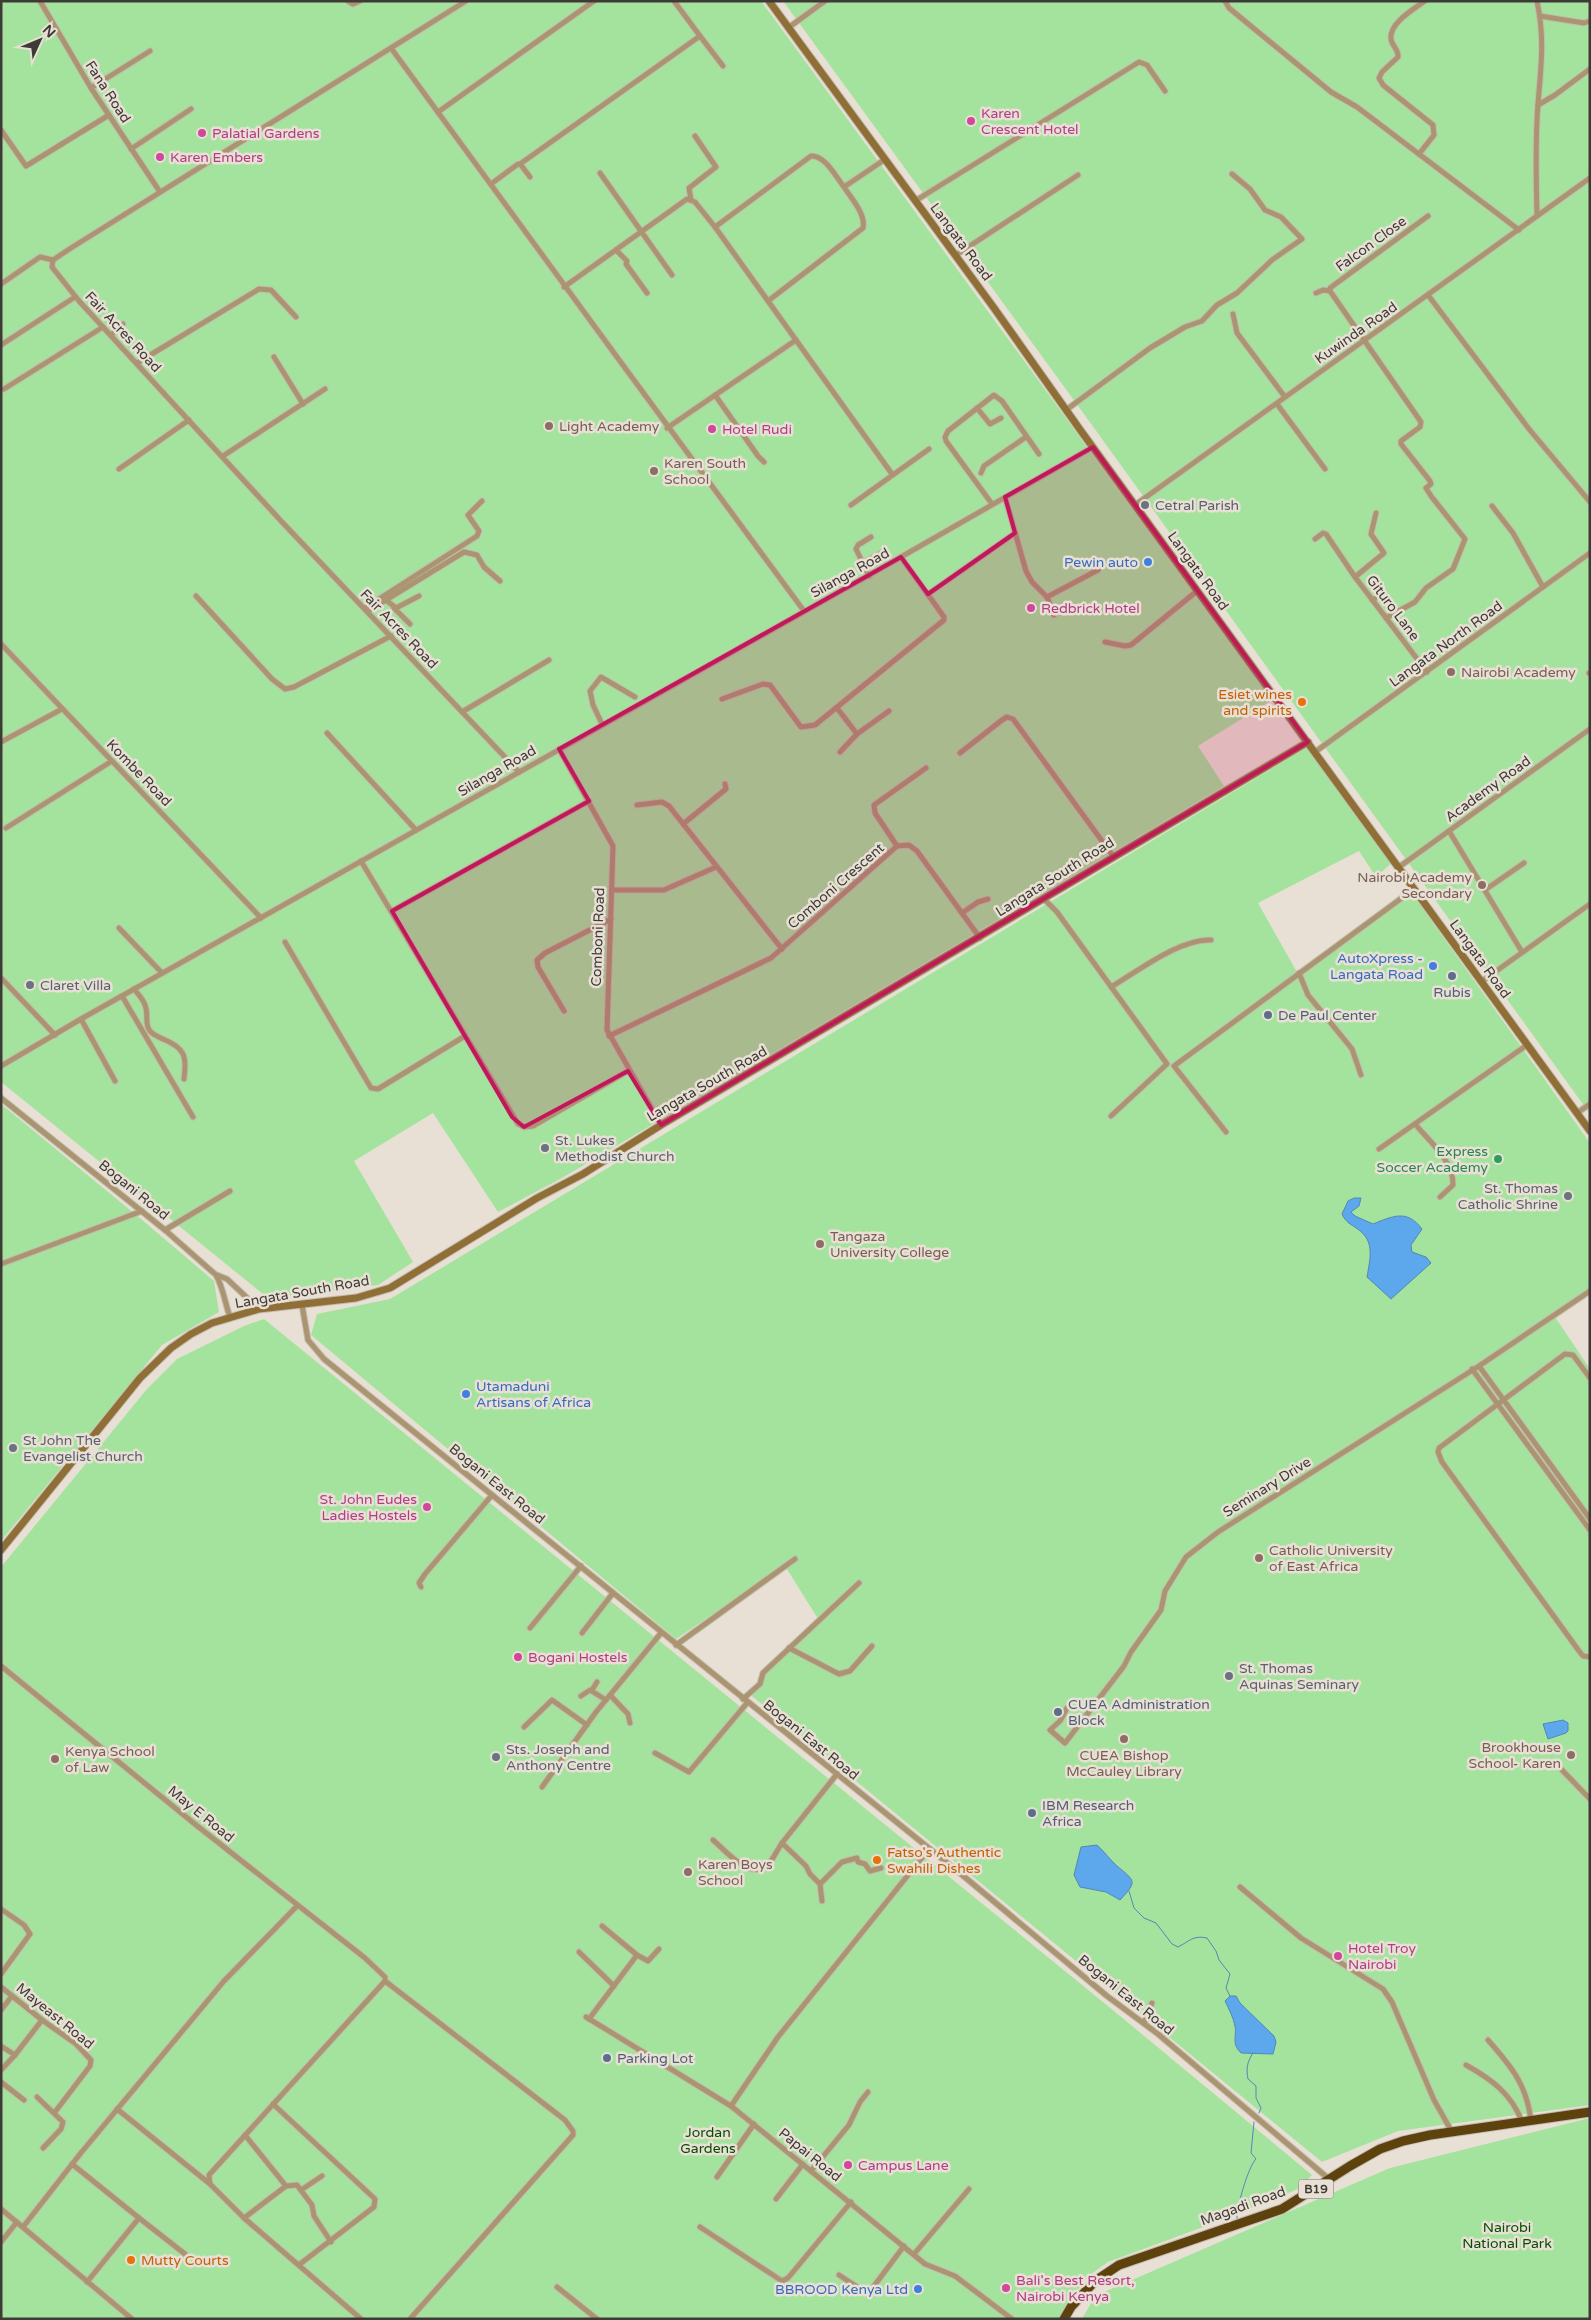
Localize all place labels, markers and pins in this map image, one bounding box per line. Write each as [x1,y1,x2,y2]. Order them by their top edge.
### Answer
place label: Karen Crescent Hotel [981,105,1079,138]
marker: Karen Crescent Hotel [965,115,977,127]
place label: Palatial Gardens [212,125,320,142]
marker: Palatial Gardens [196,127,208,139]
place label: Karen Embers [170,149,263,166]
marker: Karen Embers [154,151,166,163]
place label: Light Academy [559,418,660,435]
marker: Light Academy [543,420,555,432]
place label: Hotel Rudi [722,421,792,438]
marker: Hotel Rudi [706,423,718,435]
place label: Karen South School [664,455,746,488]
marker: Karen South School [648,465,660,477]
place label: Cetral Parish [1155,497,1239,514]
marker: Cetral Parish [1139,499,1151,511]
place label: Pewin auto [1064,554,1138,571]
marker: Pewin auto [1142,556,1154,568]
place label: Redbrick Hotel [1041,600,1140,617]
marker: Redbrick Hotel [1025,602,1037,614]
place label: Nairobi Academy [1461,664,1576,681]
marker: Nairobi Academy [1445,666,1457,678]
place label: Esiet wines and spirits [1218,686,1292,719]
marker: Esiet wines and spirits [1296,696,1308,708]
place label: Nairobi Academy Secondary [1357,869,1472,902]
marker: Nairobi Academy Secondary [1476,879,1488,891]
place label: AutoXpress - Langata Road [1330,950,1423,983]
marker: AutoXpress - Langata Road [1427,960,1439,972]
marker: Rubis [1446,970,1458,982]
place label: Claret Villa [40,977,111,994]
marker: Claret Villa [24,979,36,991]
place label: Rubis [1433,984,1471,1001]
place label: De Paul Center [1278,1007,1377,1024]
marker: De Paul Center [1262,1009,1274,1021]
place label: St. Lukes Methodist Church [555,1132,674,1165]
marker: St. Lukes Methodist Church [539,1142,551,1154]
place label: Express Soccer Academy [1377,1143,1488,1176]
marker: Express Soccer Academy [1492,1153,1504,1165]
place label: St. Thomas Catholic Shrine [1458,1180,1558,1213]
marker: St. Thomas Catholic Shrine [1562,1190,1574,1202]
place label: Tangaza University College [830,1228,949,1261]
marker: Tangaza University College [814,1238,826,1250]
place label: Utamaduni Artisans of Africa [476,1378,591,1411]
marker: Utamaduni Artisans of Africa [460,1388,472,1400]
place label: St John The Evangelist Church [23,1432,143,1465]
marker: St John The Evangelist Church [7,1442,19,1454]
place label: St. John Eudes Ladies Hostels [320,1491,417,1524]
marker: St. John Eudes Ladies Hostels [421,1501,433,1513]
place label: Catholic University of East Africa [1269,1542,1393,1575]
marker: Catholic University of East Africa [1253,1552,1265,1564]
place label: Bogani Hostels [528,1649,628,1666]
marker: Bogani Hostels [512,1651,524,1663]
place label: St. Thomas Aquinas Seminary [1239,1660,1360,1693]
marker: St. Thomas Aquinas Seminary [1223,1670,1235,1682]
place label: CUEA Administration Block [1068,1696,1210,1729]
marker: CUEA Administration Block [1052,1706,1064,1718]
marker: CUEA Bishop McCauley Library [1118,1733,1130,1745]
place label: Brookhouse School- Karen [1469,1739,1561,1772]
place label: Sts. Joseph and Anthony Centre [506,1741,611,1774]
place label: Kenya School of Law [65,1743,155,1776]
place label: CUEA Bishop McCauley Library [1066,1747,1182,1780]
marker: Brookhouse School- Karen [1565,1749,1577,1761]
marker: Sts. Joseph and Anthony Centre [490,1751,502,1763]
marker: Kenya School of Law [49,1753,61,1765]
place label: IBM Research Africa [1042,1797,1134,1830]
marker: IBM Research Africa [1026,1807,1038,1819]
place label: Fatso's Authentic Swahili Dishes [887,1844,1001,1877]
marker: Fatso's Authentic Swahili Dishes [871,1854,883,1866]
place label: Karen Boys School [698,1856,773,1889]
marker: Karen Boys School [682,1866,694,1878]
place label: Hotel Troy Nairobi [1348,1940,1416,1973]
marker: Hotel Troy Nairobi [1332,1950,1344,1962]
place label: Parking Lot [617,2050,694,2067]
marker: Parking Lot [601,2052,613,2064]
place label: Campus Lane [858,2157,949,2174]
marker: Campus Lane [842,2159,854,2171]
place label: Mutty Courts [141,2252,229,2269]
marker: Mutty Courts [125,2254,137,2266]
place label: Bali's Best Resort, Nairobi Kenya [1016,2272,1135,2305]
place label: BBROOD Kenya Ltd [775,2281,908,2298]
marker: Bali's Best Resort, Nairobi Kenya [1000,2282,1012,2294]
marker: BBROOD Kenya Ltd [912,2283,924,2295]

